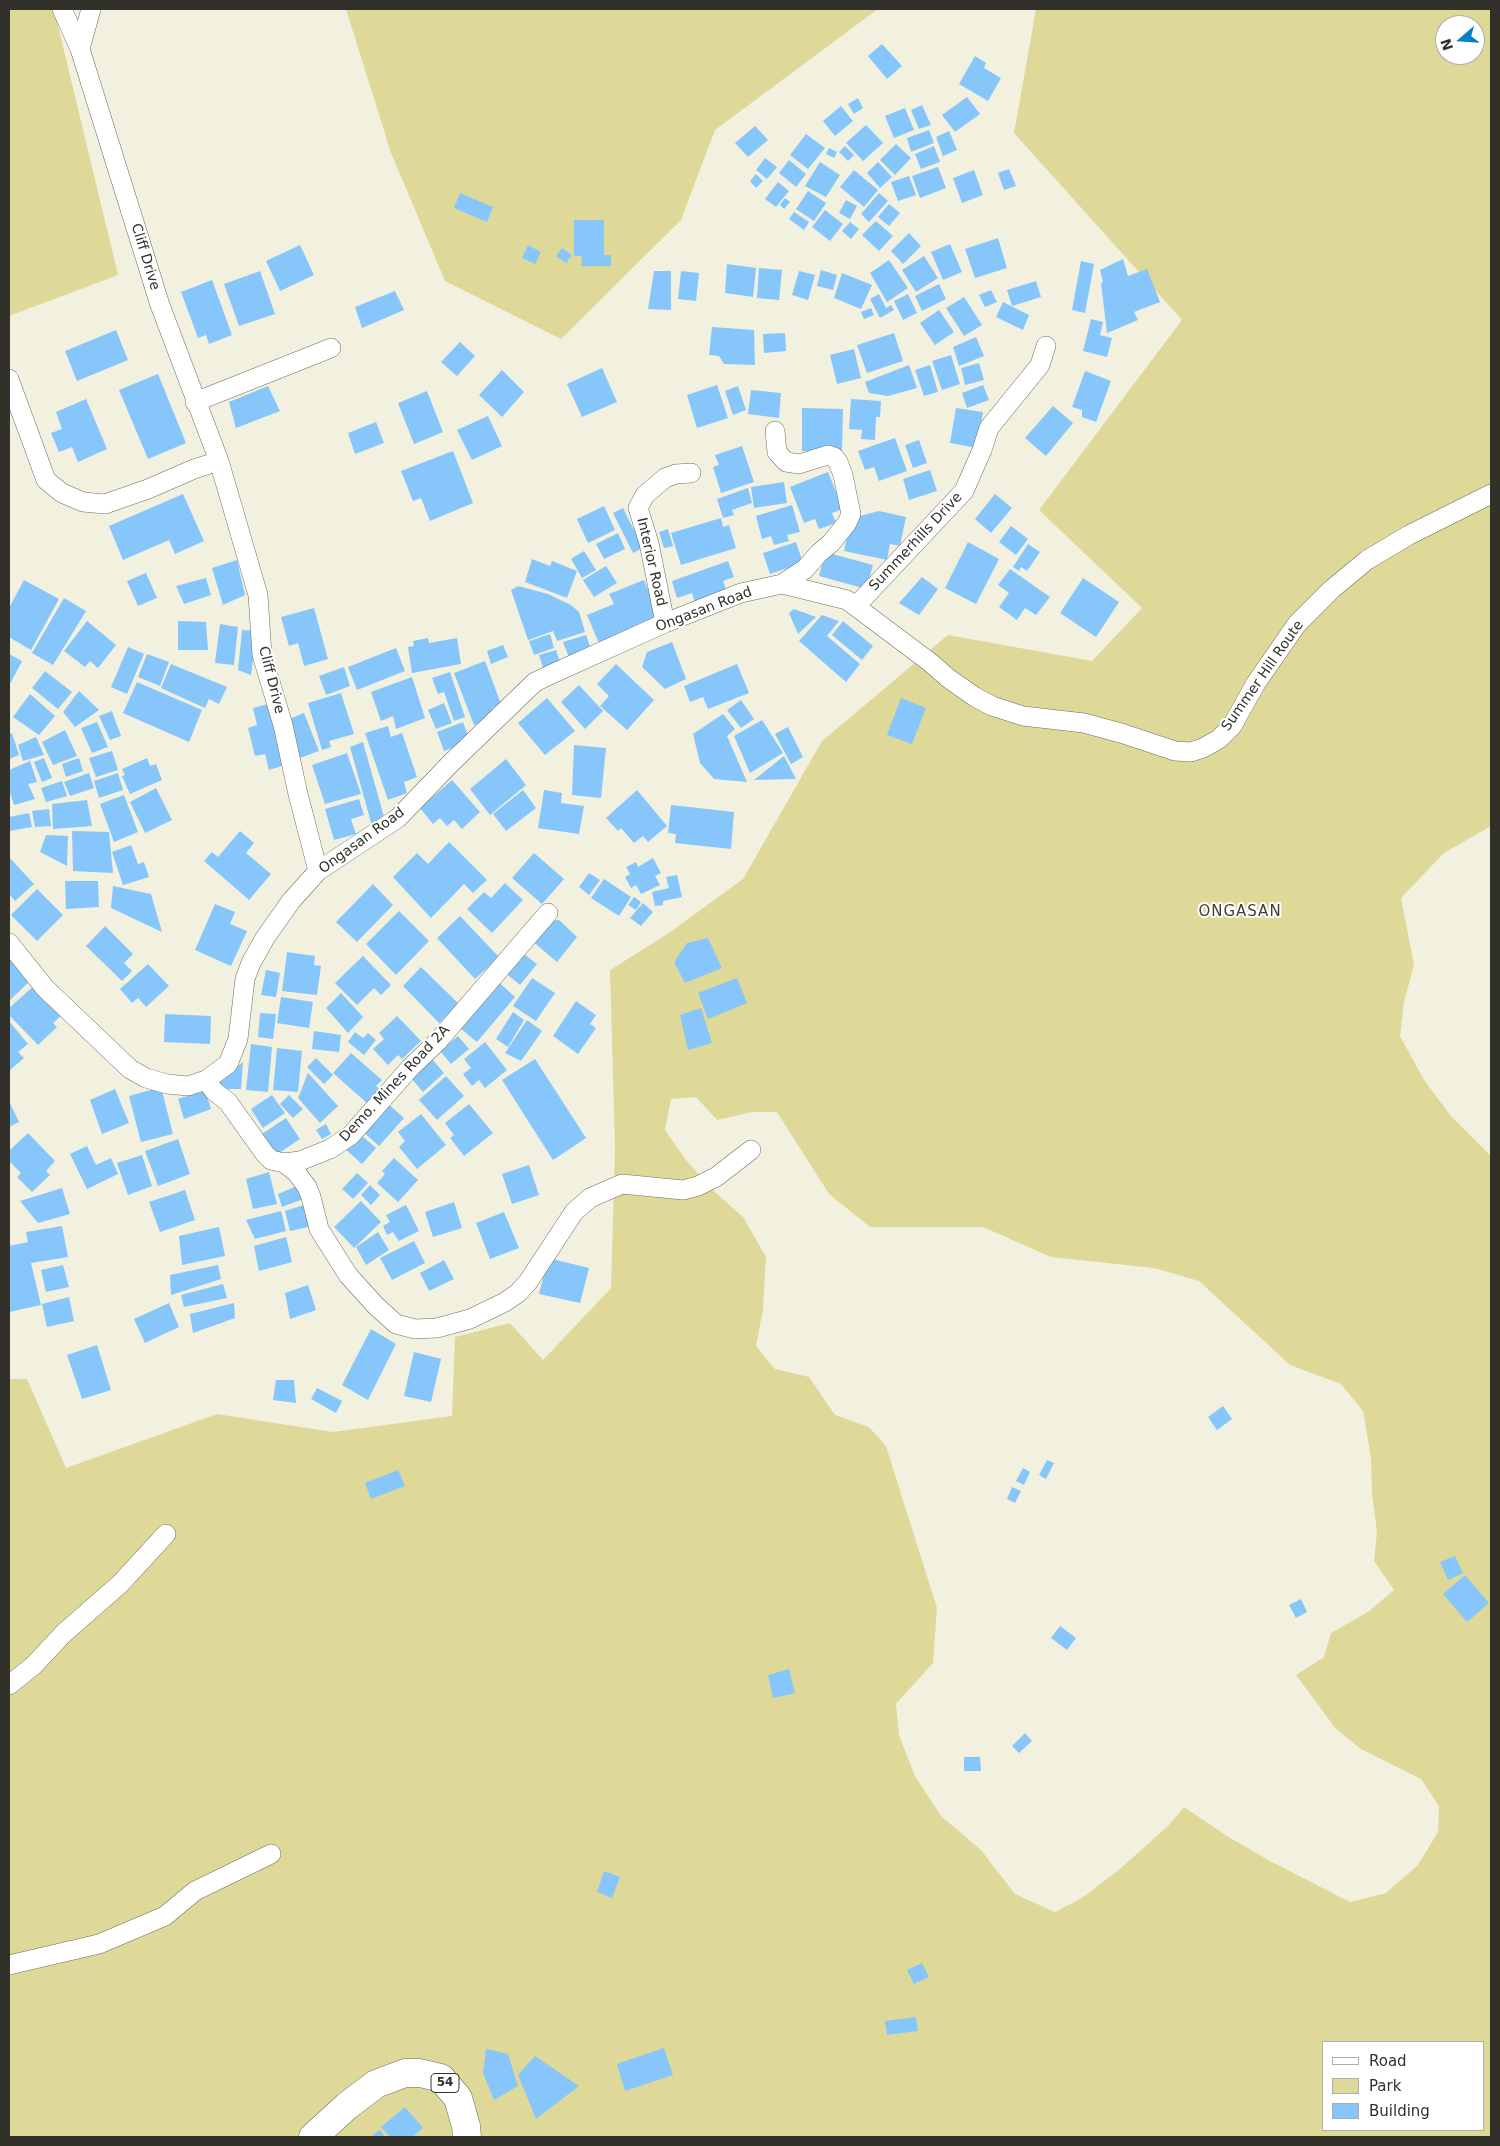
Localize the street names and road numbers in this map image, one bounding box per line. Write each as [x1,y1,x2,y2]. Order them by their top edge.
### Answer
street label: Cliff Drive [127,222,163,292]
street label: Summerhills Drive [866,489,966,595]
street label: Interior Road [633,516,669,608]
street label: Ongasan Road [654,584,754,636]
street label: Summer Hill Route [1219,617,1307,735]
street label: Cliff Drive [255,645,287,715]
street label: Ongasan Road [316,804,408,878]
street label: Demo. Mines Road 2A [337,1022,453,1146]
road number: 54 [431,2074,459,2092]

